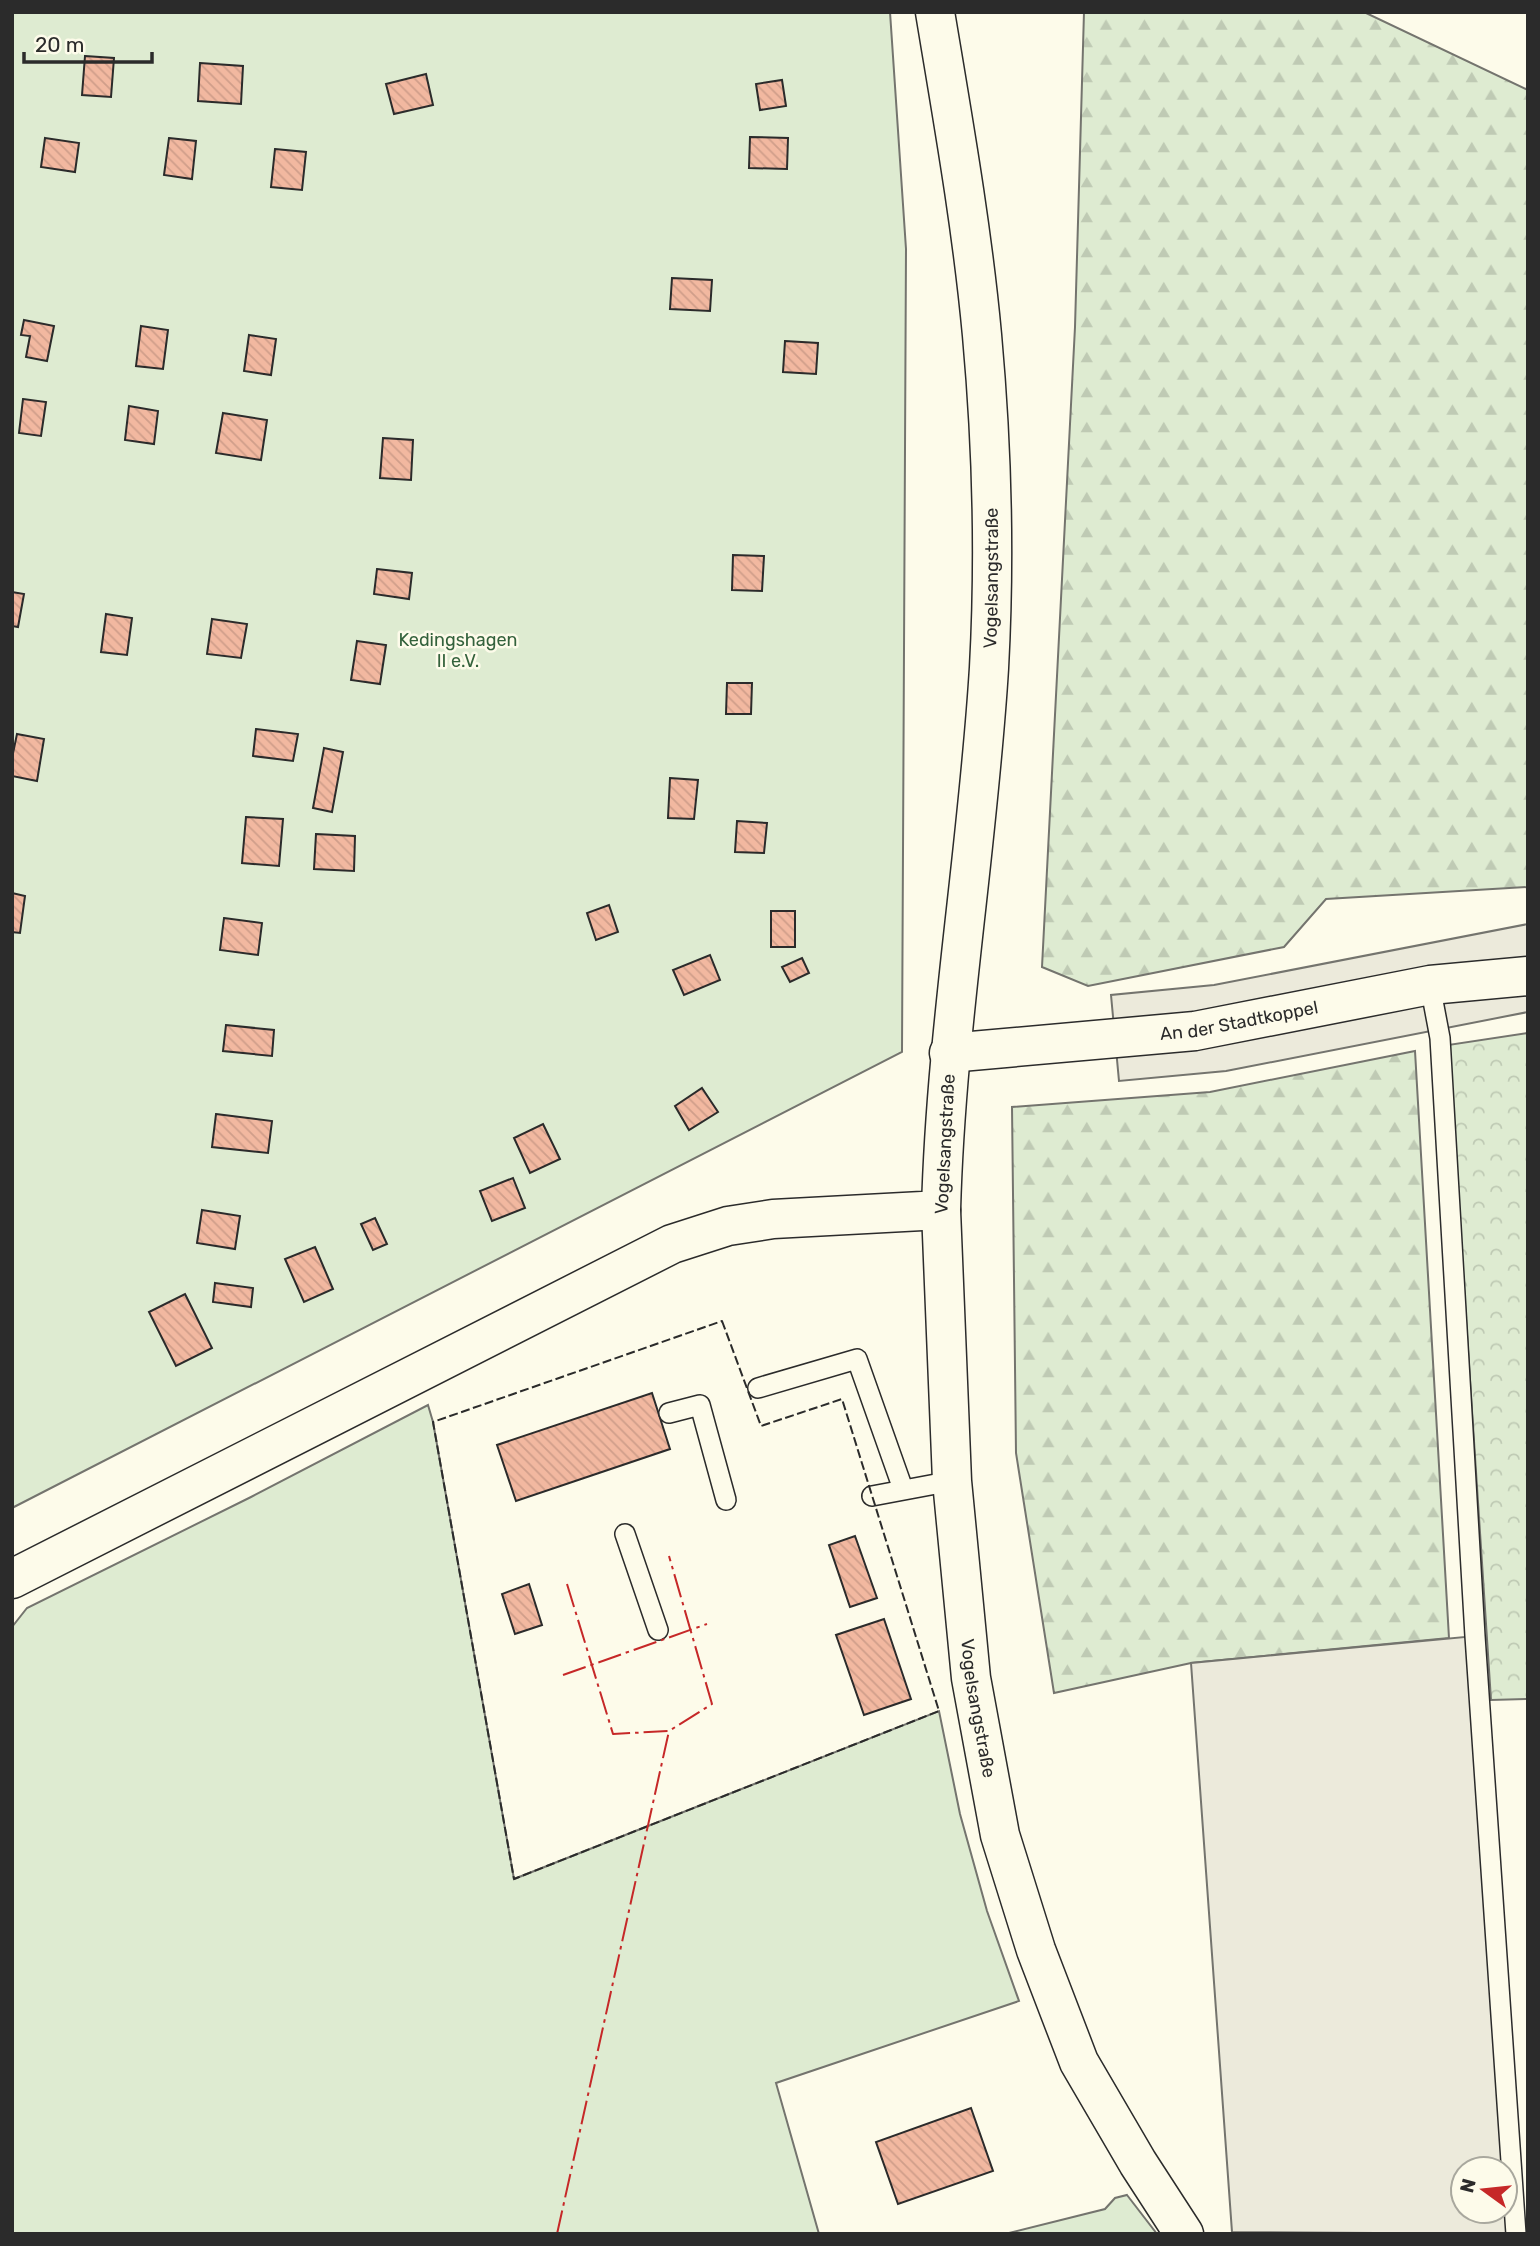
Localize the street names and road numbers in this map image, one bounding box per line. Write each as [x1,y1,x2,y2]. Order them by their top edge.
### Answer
street label: Vogelsangstraße [979,507,1003,649]
street label: An der Stadtkoppel [1159,996,1320,1045]
street label: Vogelsangstraße [930,1073,960,1215]
street label: Vogelsangstraße [956,1638,1000,1780]

